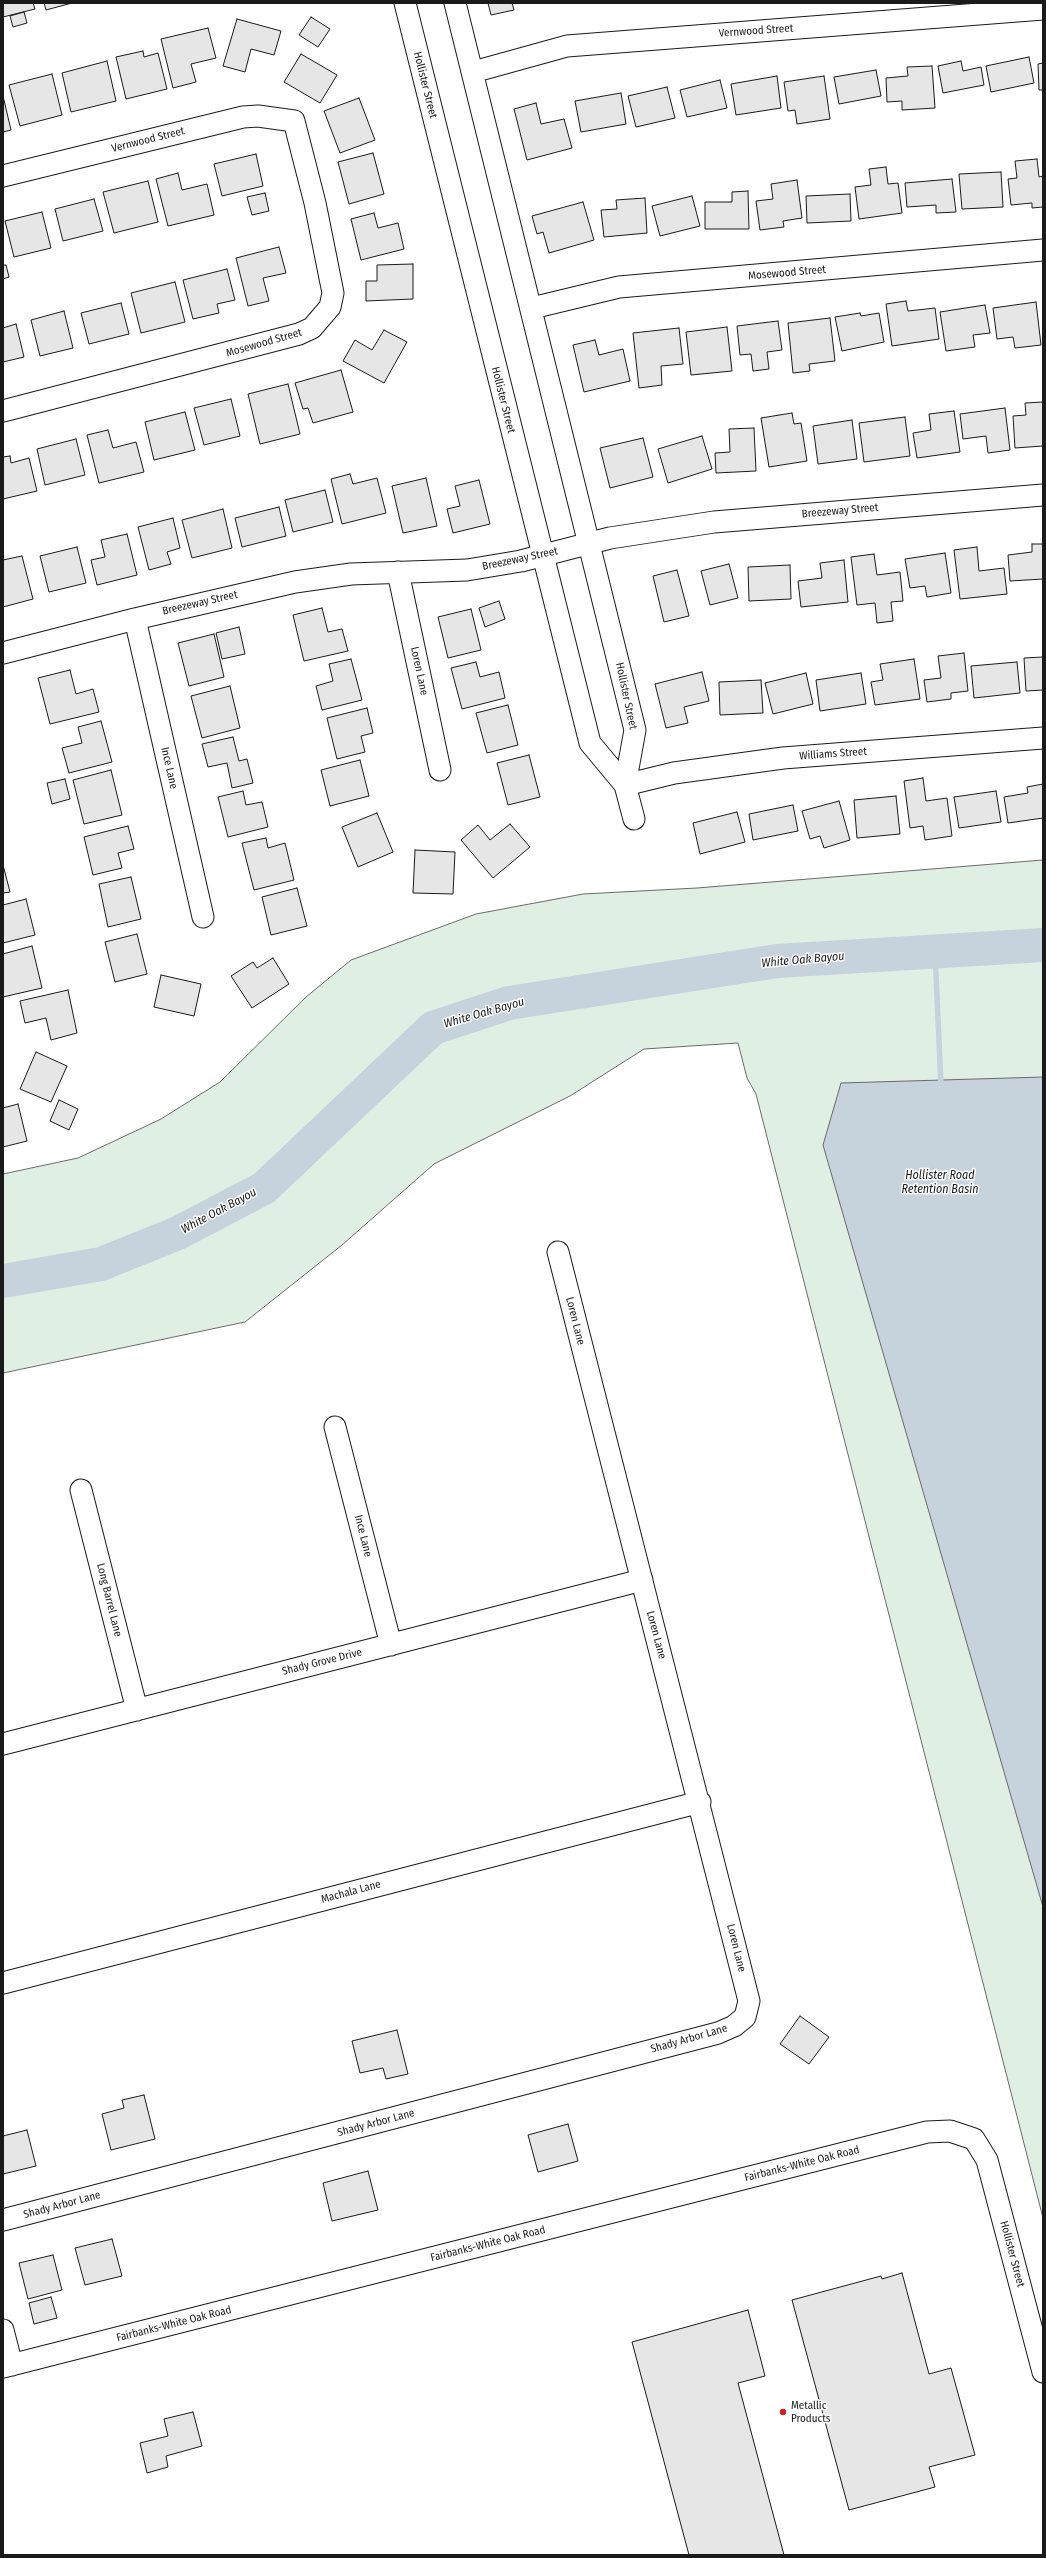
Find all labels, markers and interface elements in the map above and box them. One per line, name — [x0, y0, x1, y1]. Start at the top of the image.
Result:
street label: Vernwood Street — [718, 22, 794, 40]
street label: Hollister Street — [410, 50, 440, 120]
street label: Vernwood Street — [110, 125, 186, 155]
street label: Mosewood Street — [748, 263, 826, 283]
street label: Mosewood Street — [225, 326, 303, 360]
street label: Hollister Street — [488, 365, 518, 435]
street label: Breezeway Street — [801, 501, 879, 521]
street label: Breezeway Street — [481, 545, 559, 573]
street label: Breezeway Street — [161, 588, 239, 618]
street label: Loren Lane — [407, 646, 431, 696]
street label: Hollister Street — [612, 661, 640, 731]
street label: Williams Street — [799, 745, 867, 763]
street label: Ince Lane — [158, 746, 180, 790]
water label: White Oak Bayou — [761, 949, 845, 971]
water label: White Oak Bayou — [442, 995, 526, 1031]
water label: Hollister Road Retention Basin — [901, 1169, 979, 1197]
water label: White Oak Bayou — [179, 1185, 259, 1237]
street label: Loren Lane — [563, 1296, 587, 1346]
street label: Ince Lane — [351, 1514, 375, 1558]
street label: Long Barrel Lane — [94, 1562, 124, 1638]
street label: Loren Lane — [643, 1610, 669, 1660]
street label: Shady Grove Drive — [281, 1646, 363, 1678]
street label: Machala Lane — [320, 1878, 382, 1906]
street label: Loren Lane — [724, 1923, 748, 1973]
street label: Shady Arbor Lane — [649, 2022, 729, 2056]
street label: Shady Arbor Lane — [336, 2106, 416, 2140]
street label: Fairbanks-White Oak Road — [743, 2143, 861, 2185]
street label: Shady Arbor Lane — [22, 2188, 102, 2222]
street label: Hollister Street — [997, 2219, 1027, 2289]
street label: Fairbanks-White Oak Road — [429, 2223, 547, 2265]
street label: Fairbanks-White Oak Road — [115, 2303, 233, 2345]
place label: Metallic Products — [791, 2399, 831, 2425]
marker: Metallic Products — [778, 2407, 788, 2417]

